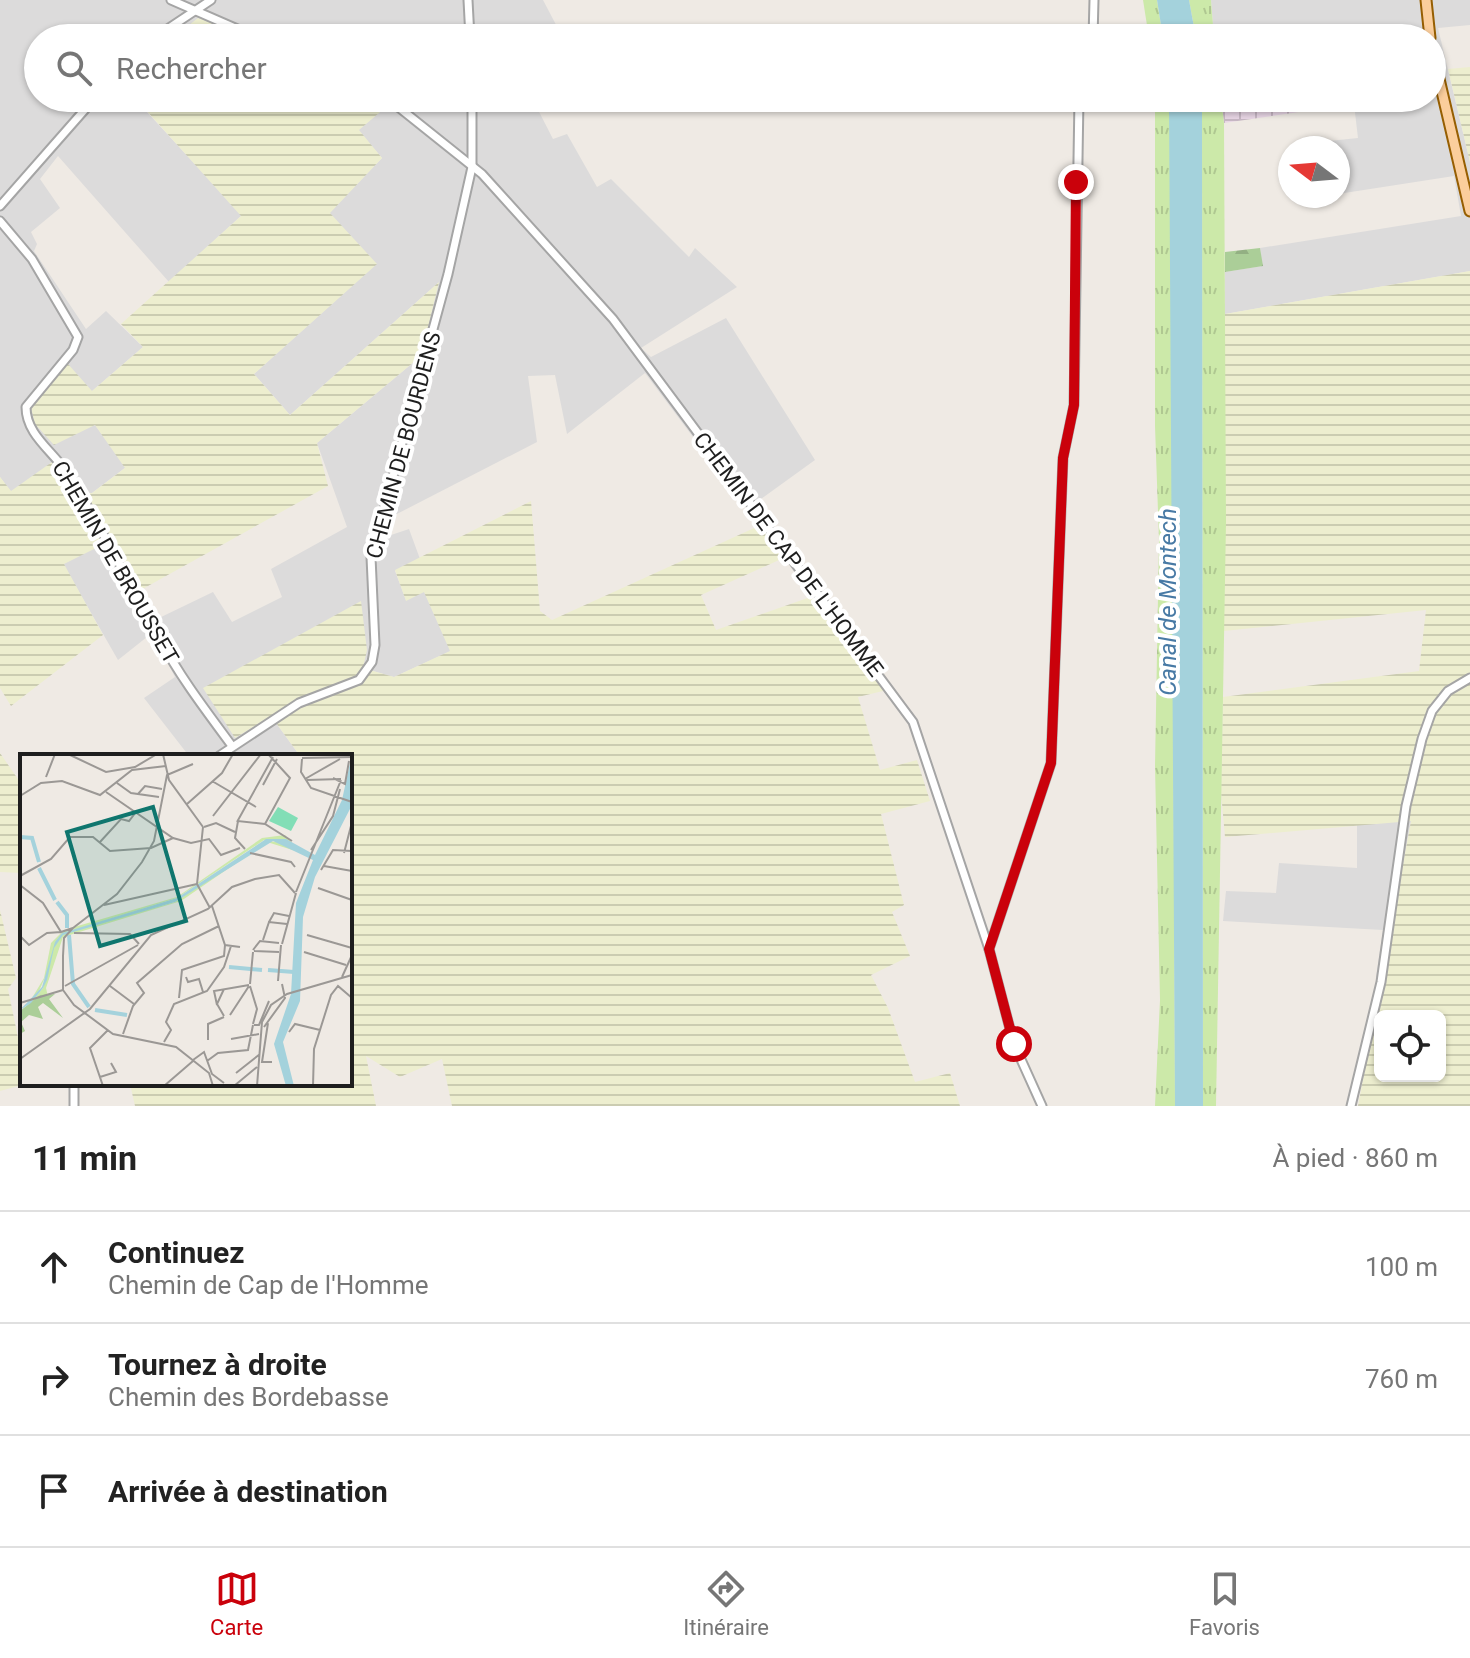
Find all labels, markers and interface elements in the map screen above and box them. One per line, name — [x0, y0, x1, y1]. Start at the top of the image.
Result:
search box — [24, 24, 1446, 112]
icon: search — [52, 46, 96, 90]
text: Rechercher — [116, 51, 267, 86]
north arrow — [1278, 136, 1350, 208]
route end — [1058, 164, 1094, 200]
street label: CHEMIN DE BOURDENS — [361, 329, 446, 561]
street label: CHEMIN DE CAP DE L'HOMME — [689, 427, 889, 681]
street label: CHEMIN DE BROUSSET — [47, 456, 184, 668]
water label: Canal de Montech — [1154, 508, 1182, 696]
inset map — [20, 754, 352, 1086]
map controls — [1374, 1010, 1446, 1082]
button: locate — [1374, 1010, 1446, 1082]
route start — [996, 1026, 1032, 1062]
text: 11 min — [32, 1138, 137, 1178]
text: À pied · 860 m — [1272, 1143, 1438, 1173]
text: Continuez — [108, 1235, 245, 1270]
icon: ahead — [32, 1245, 76, 1289]
text: 100 m — [1365, 1252, 1438, 1282]
text: Chemin de Cap de l'Homme — [108, 1270, 429, 1300]
text: Tournez à droite — [108, 1347, 327, 1382]
icon: right — [32, 1357, 76, 1401]
text: 760 m — [1365, 1364, 1438, 1394]
text: Chemin des Bordebasse — [108, 1382, 389, 1412]
icon: arrive — [32, 1469, 76, 1513]
text: Arrivée à destination — [108, 1474, 388, 1509]
tab: Carte — [210, 1567, 263, 1640]
tab: Itinéraire — [683, 1567, 769, 1640]
tab: Favoris — [1189, 1567, 1260, 1640]

